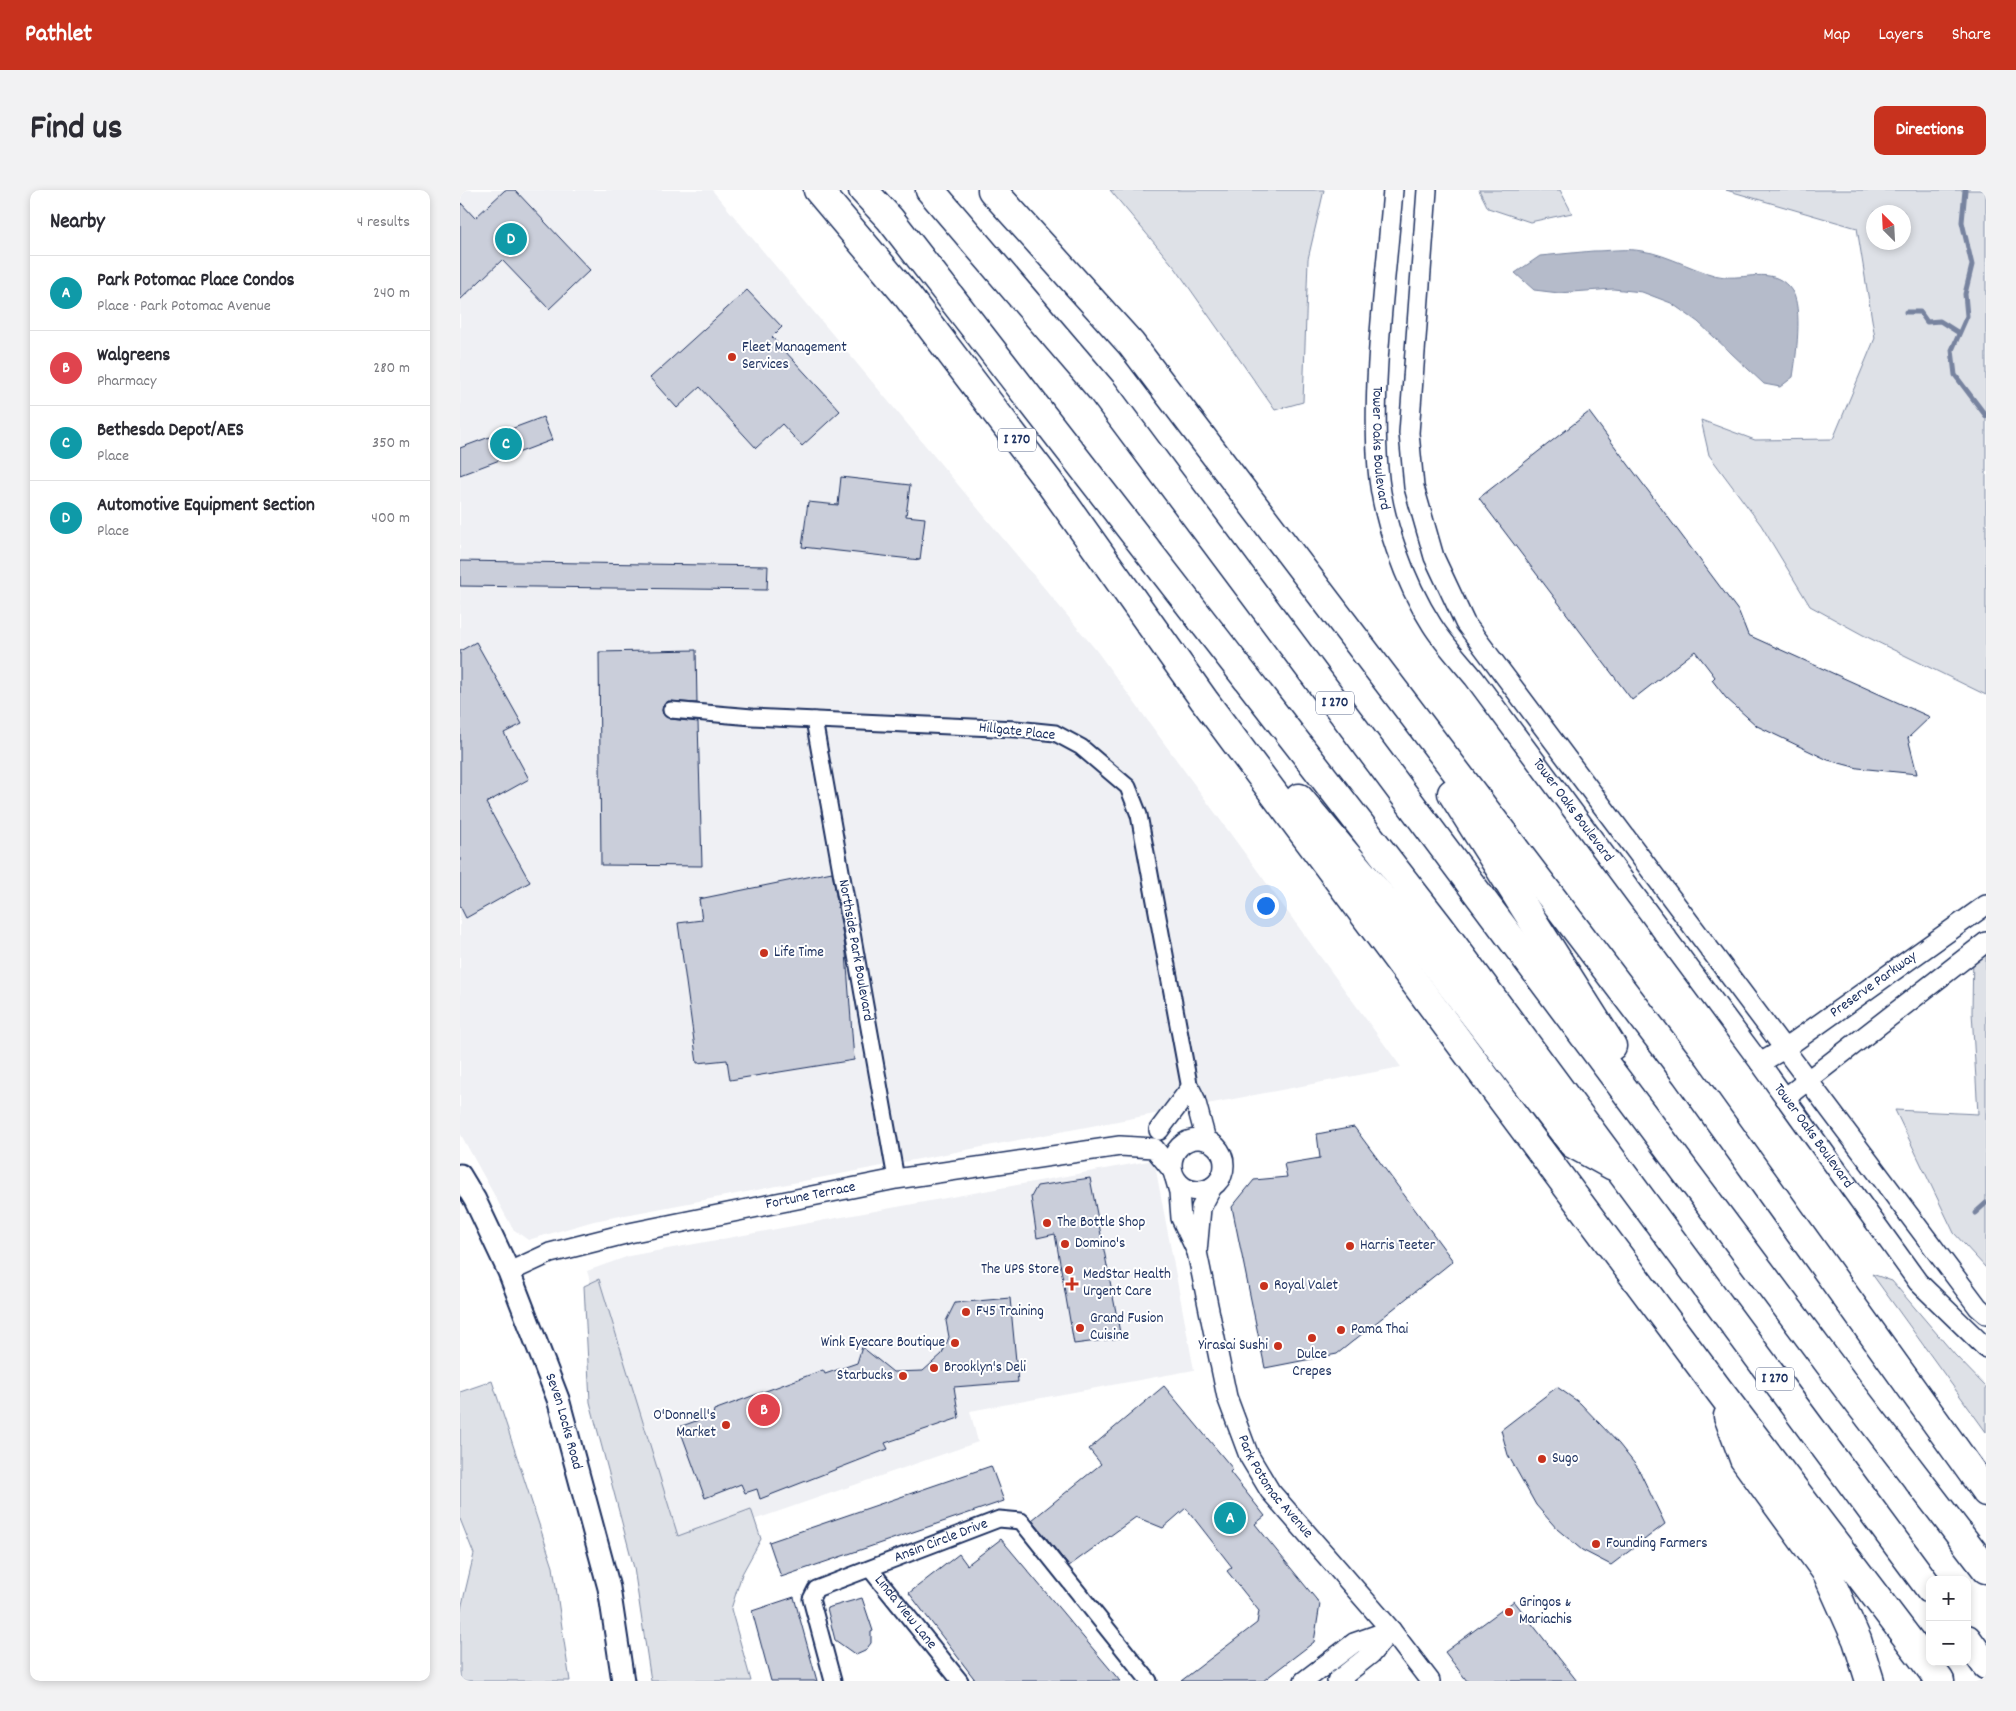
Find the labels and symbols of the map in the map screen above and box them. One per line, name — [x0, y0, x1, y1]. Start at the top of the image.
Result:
north arrow — [1866, 205, 1911, 250]
pin: D — [495, 220, 527, 258]
place label: Fleet Management Services — [742, 337, 847, 376]
marker: Fleet Management Services — [726, 351, 738, 363]
street label: Tower Oaks Boulevard — [1365, 386, 1395, 512]
pin: C — [490, 425, 522, 463]
road number: I 270 — [998, 428, 1036, 452]
road number: I 270 — [1316, 692, 1354, 714]
street label: Hillgate Place — [978, 717, 1057, 747]
street label: Tower Oaks Boulevard — [1526, 754, 1618, 867]
street label: Northside Park Boulevard — [832, 878, 879, 1023]
your location — [1253, 893, 1279, 919]
place label: Life Time — [774, 942, 824, 964]
street label: Preserve Parkway — [1826, 946, 1922, 1024]
marker: Life Time — [758, 947, 770, 959]
street label: Tower Oaks Boulevard — [1768, 1079, 1858, 1193]
street label: Fortune Terrace — [764, 1176, 858, 1216]
place label: The Bottle Shop — [1057, 1212, 1146, 1234]
marker: The Bottle Shop — [1041, 1217, 1053, 1229]
place label: Domino's — [1075, 1233, 1125, 1255]
place label: Harris Teeter — [1360, 1235, 1436, 1257]
marker: Domino's — [1059, 1238, 1071, 1250]
marker: Harris Teeter — [1344, 1240, 1356, 1252]
place label: The UPS Store — [981, 1259, 1059, 1281]
marker: The UPS Store — [1063, 1264, 1075, 1276]
place label: MedStar Health Urgent Care — [1083, 1264, 1171, 1303]
place label: Royal Valet — [1274, 1275, 1339, 1297]
marker: MedStar Health Urgent Care — [1065, 1277, 1079, 1291]
marker: Royal Valet — [1258, 1280, 1270, 1292]
place label: F45 Training — [976, 1301, 1044, 1323]
marker: F45 Training — [960, 1306, 972, 1318]
place label: Grand Fusion Cuisine — [1090, 1308, 1163, 1347]
place label: Pama Thai — [1351, 1319, 1409, 1341]
marker: Grand Fusion Cuisine — [1074, 1322, 1086, 1334]
marker: Pama Thai — [1335, 1324, 1347, 1336]
place label: Wink Eyecare Boutique — [821, 1332, 945, 1354]
marker: Dulce Crepes — [1306, 1332, 1318, 1344]
place label: Yirasai Sushi — [1199, 1335, 1268, 1357]
marker: Wink Eyecare Boutique — [949, 1337, 961, 1349]
marker: Yirasai Sushi — [1272, 1340, 1284, 1352]
place label: Dulce Crepes — [1292, 1344, 1332, 1383]
place label: Brooklyn's Deli — [944, 1357, 1026, 1379]
marker: Brooklyn's Deli — [928, 1362, 940, 1374]
place label: Starbucks — [837, 1365, 893, 1387]
road number: I 270 — [1756, 1368, 1794, 1390]
street label: Seven Locks Road — [538, 1370, 588, 1472]
marker: Starbucks — [897, 1370, 909, 1382]
pin: B — [748, 1391, 780, 1429]
place label: O'Donnell's Market — [653, 1405, 716, 1444]
marker: O'Donnell's Market — [720, 1419, 732, 1431]
street label: Park Potomac Avenue — [1231, 1432, 1318, 1544]
place label: Sugo — [1552, 1448, 1579, 1470]
marker: Sugo — [1536, 1453, 1548, 1465]
pin: A — [1214, 1499, 1246, 1537]
street label: Ansin Circle Drive — [891, 1513, 992, 1569]
place label: Founding Farmers — [1606, 1533, 1708, 1555]
marker: Founding Farmers — [1590, 1538, 1602, 1550]
street label: Linda View Lane — [868, 1571, 942, 1655]
place label: Gringos & Mariachis — [1519, 1592, 1572, 1631]
marker: Gringos & Mariachis — [1503, 1606, 1515, 1618]

